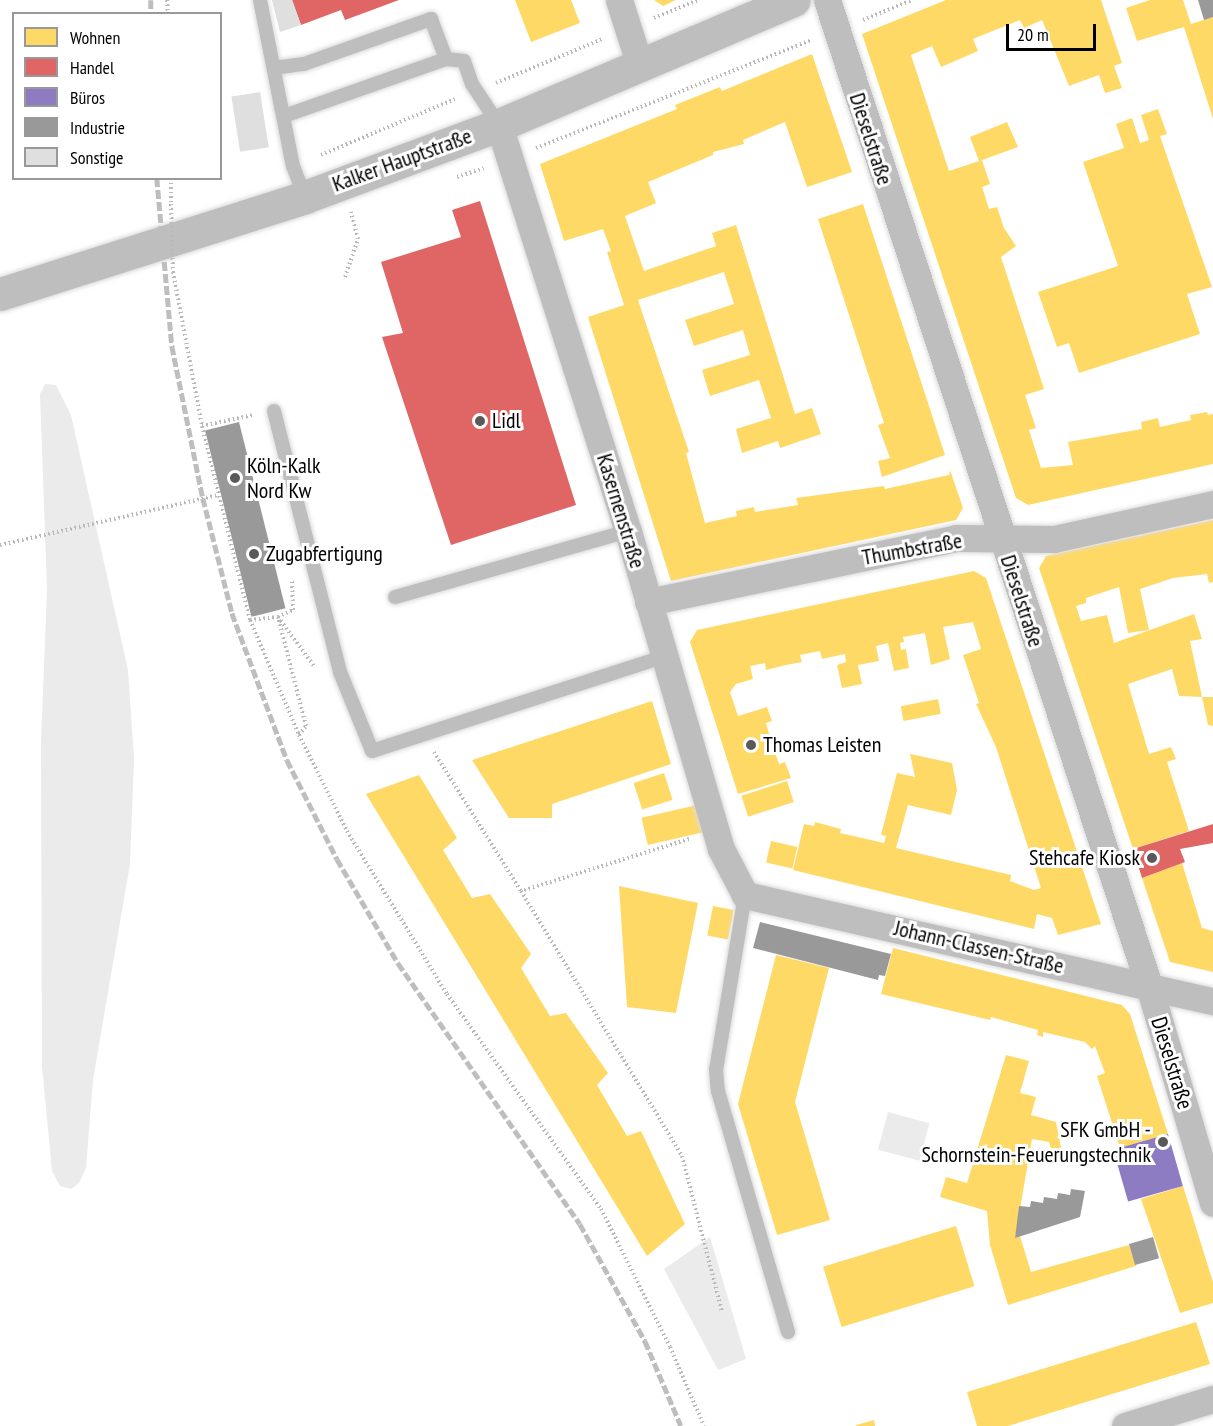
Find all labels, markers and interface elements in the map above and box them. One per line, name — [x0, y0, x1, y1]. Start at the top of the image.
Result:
legend — [12, 12, 222, 180]
scale bar — [1009, 12, 1099, 50]
text: 20 m — [1017, 23, 1049, 46]
text: Wohnen — [70, 26, 120, 49]
text: Handel — [70, 56, 114, 79]
text: Büros — [70, 86, 105, 109]
street label: Dieselstraße — [844, 90, 898, 188]
text: Industrie — [70, 116, 125, 139]
street label: Kalker Hauptstraße — [329, 123, 475, 197]
text: Sonstige — [70, 146, 124, 169]
place label: Lidl — [492, 408, 521, 434]
marker: Lidl — [473, 414, 487, 428]
street label: Kasernenstraße — [591, 451, 651, 571]
place label: Köln-Kalk Nord Kw — [247, 452, 321, 504]
marker: Köln-Kalk Nord Kw — [228, 471, 242, 485]
street label: Thumbstraße — [860, 527, 964, 571]
place label: Zugabfertigung — [266, 541, 383, 567]
marker: Zugabfertigung — [247, 547, 261, 561]
street label: Dieselstraße — [995, 552, 1049, 650]
place label: Thomas Leisten — [763, 732, 881, 758]
marker: Thomas Leisten — [744, 738, 758, 752]
place label: Stehcafe Kiosk — [1029, 845, 1140, 871]
marker: Stehcafe Kiosk — [1145, 851, 1159, 865]
street label: Johann-Classen-Straße — [892, 915, 1066, 979]
street label: Dieselstraße — [1145, 1014, 1199, 1112]
place label: SFK GmbH - Schornstein-Feuerungstechnik — [921, 1116, 1151, 1168]
marker: SFK GmbH - Schornstein-Feuerungstechnik — [1156, 1135, 1170, 1149]

